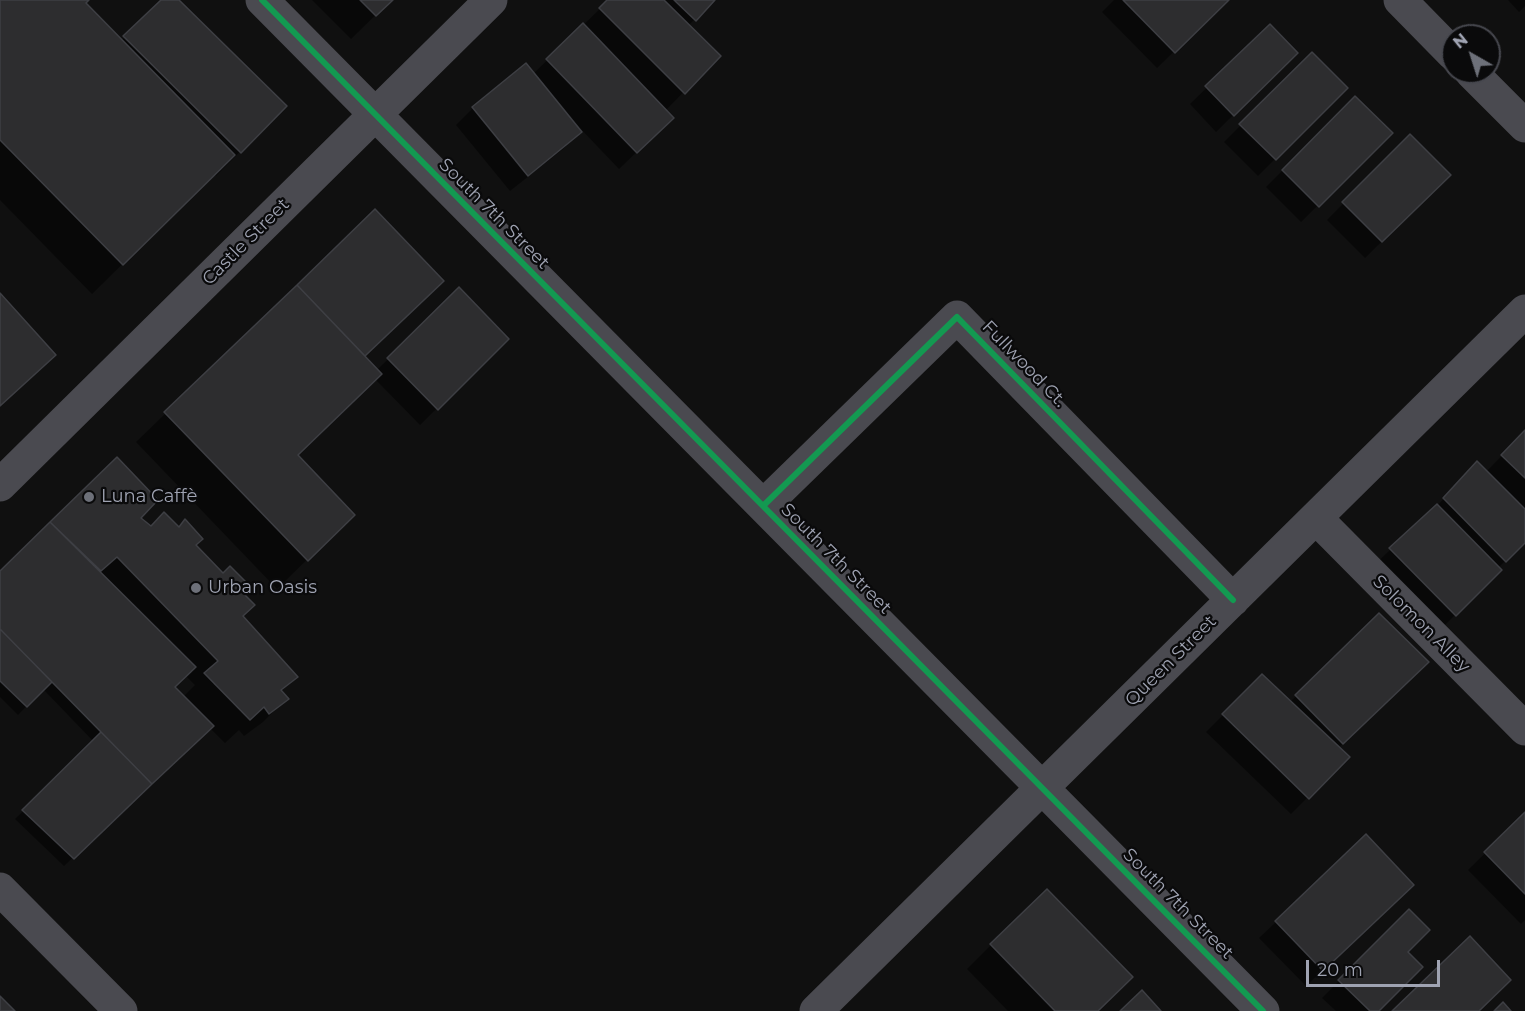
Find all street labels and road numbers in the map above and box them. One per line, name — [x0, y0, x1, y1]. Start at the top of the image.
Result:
street label: South 7th Street — [434, 154, 554, 274]
street label: Castle Street — [198, 194, 294, 290]
street label: Fullwood Ct. — [977, 316, 1071, 412]
street label: South 7th Street — [776, 499, 896, 619]
street label: Solomon Alley — [1368, 571, 1474, 677]
street label: Queen Street — [1121, 611, 1221, 711]
street label: South 7th Street — [1118, 844, 1238, 964]

